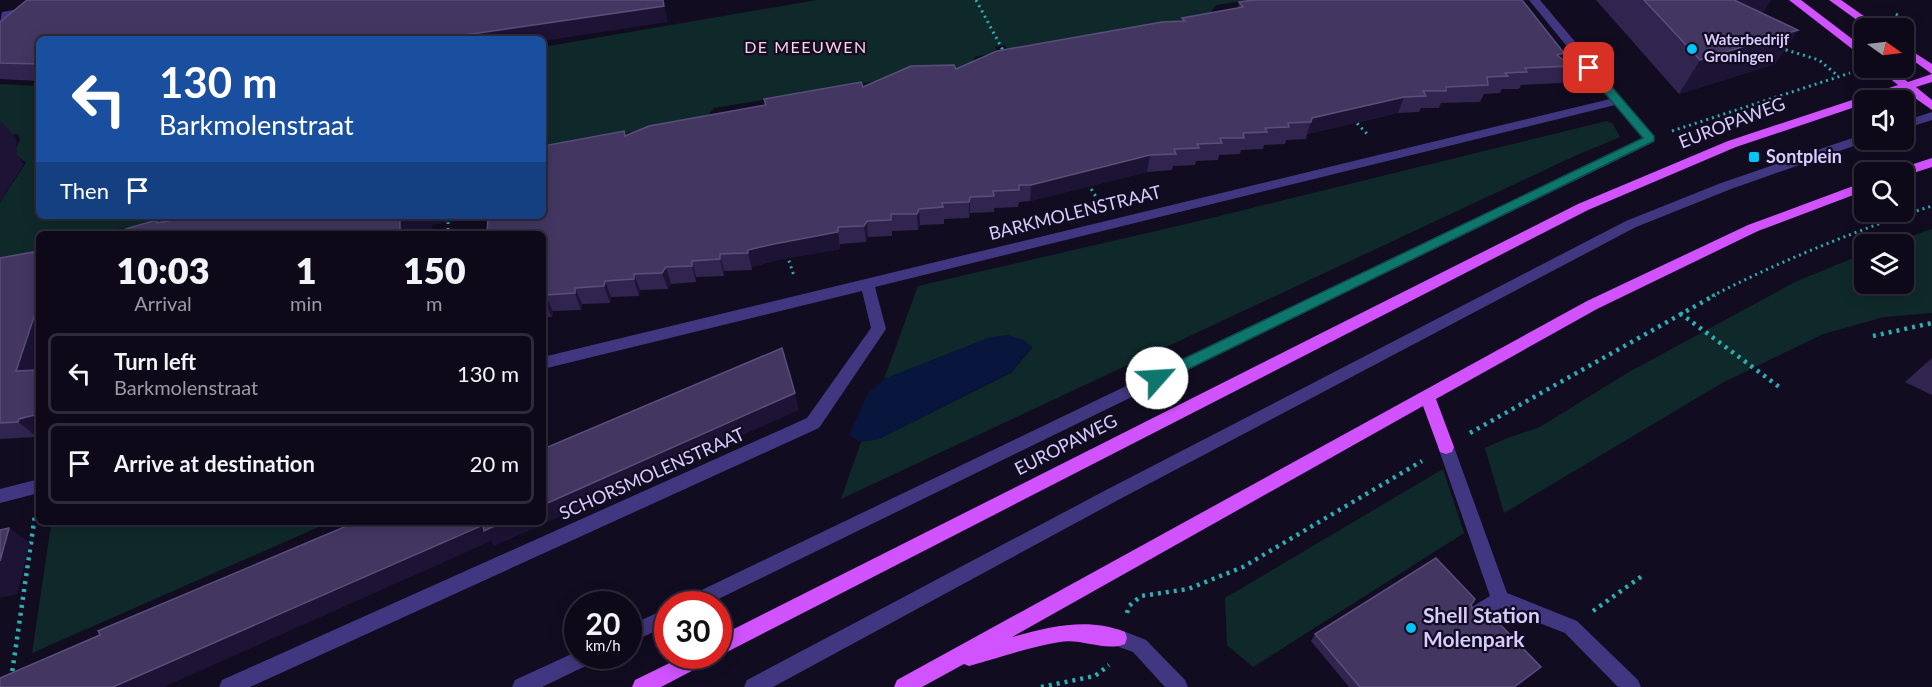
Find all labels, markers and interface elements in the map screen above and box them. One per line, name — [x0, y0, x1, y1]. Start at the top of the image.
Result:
north arrow — [1854, 18, 1914, 78]
map controls — [1854, 18, 1914, 294]
place label: Waterbedrijf Groningen — [1704, 30, 1790, 65]
district label: DE MEEUWEN — [744, 37, 868, 56]
pin — [1563, 42, 1614, 93]
marker: Waterbedrijf Groningen — [1685, 42, 1699, 56]
icon: arrive — [1572, 51, 1605, 84]
text: 130 m — [159, 57, 277, 107]
icon: left — [60, 60, 138, 138]
button: sound — [1854, 90, 1914, 150]
street label: EUROPAWEG — [1675, 92, 1788, 152]
text: Barkmolenstraat — [159, 108, 354, 141]
place label: Sontplein — [1766, 145, 1842, 167]
marker: Sontplein — [1747, 150, 1761, 164]
button: search — [1854, 162, 1914, 222]
icon: arrive — [121, 174, 154, 207]
text: Then — [60, 177, 109, 204]
street label: BARKMOLENSTRAAT — [986, 180, 1164, 244]
button: layers — [1854, 234, 1914, 294]
text: 10:03 — [116, 248, 210, 292]
text: 1 — [296, 248, 317, 292]
text: 150 — [403, 248, 466, 292]
text: Arrival — [134, 291, 192, 315]
text: min — [290, 291, 322, 315]
text: m — [426, 291, 442, 315]
position arrow — [1125, 346, 1189, 410]
text: Turn left — [114, 348, 196, 375]
icon: left — [63, 357, 96, 390]
text: 130 m — [457, 360, 519, 387]
text: Barkmolenstraat — [114, 375, 258, 399]
street label: EUROPAWEG — [1010, 409, 1121, 479]
street label: SCHORSMOLENSTRAAT — [555, 422, 748, 524]
icon: arrive — [63, 447, 96, 480]
text: Arrive at destination — [114, 450, 315, 477]
text: 20 m — [470, 450, 519, 477]
speed limit sign: 30 — [654, 591, 732, 669]
place label: Shell Station Molenpark — [1423, 602, 1540, 651]
text: 20 — [586, 605, 620, 641]
marker: Shell Station Molenpark — [1404, 621, 1418, 635]
text: km/h — [585, 636, 621, 654]

